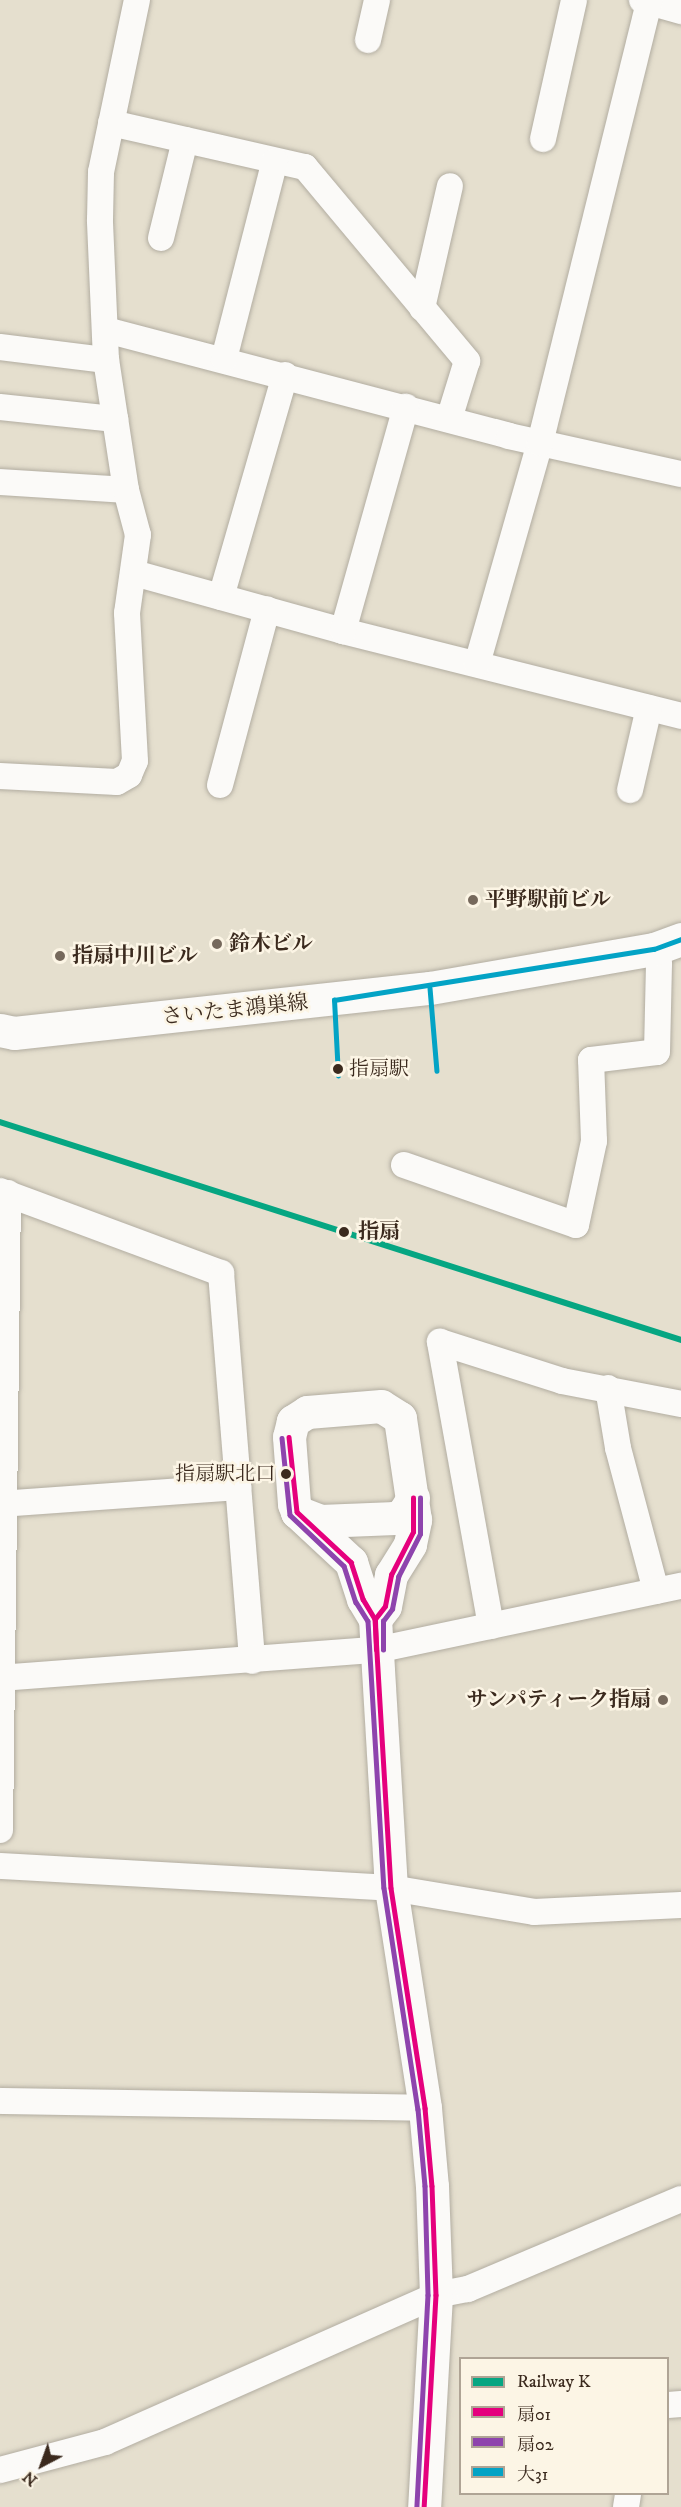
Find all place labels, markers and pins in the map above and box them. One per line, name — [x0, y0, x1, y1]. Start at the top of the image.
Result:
place label: 平野駅前ビル — [485, 887, 611, 913]
marker: 平野駅前ビル — [466, 893, 480, 907]
place label: 鈴木ビル — [229, 931, 313, 957]
marker: 鈴木ビル — [210, 937, 224, 951]
place label: 指扇中川ビル — [72, 943, 198, 969]
marker: 指扇中川ビル — [53, 949, 67, 963]
place label: 指扇駅 — [349, 1057, 409, 1081]
marker: 指扇駅 — [332, 1063, 344, 1075]
place label: 指扇 — [358, 1219, 400, 1245]
marker: 指扇 — [335, 1223, 353, 1241]
place label: 指扇駅北口 — [175, 1462, 275, 1486]
marker: 指扇駅北口 — [280, 1468, 292, 1480]
place label: サンパティーク指扇 — [462, 1687, 651, 1713]
marker: サンパティーク指扇 — [656, 1693, 670, 1707]

